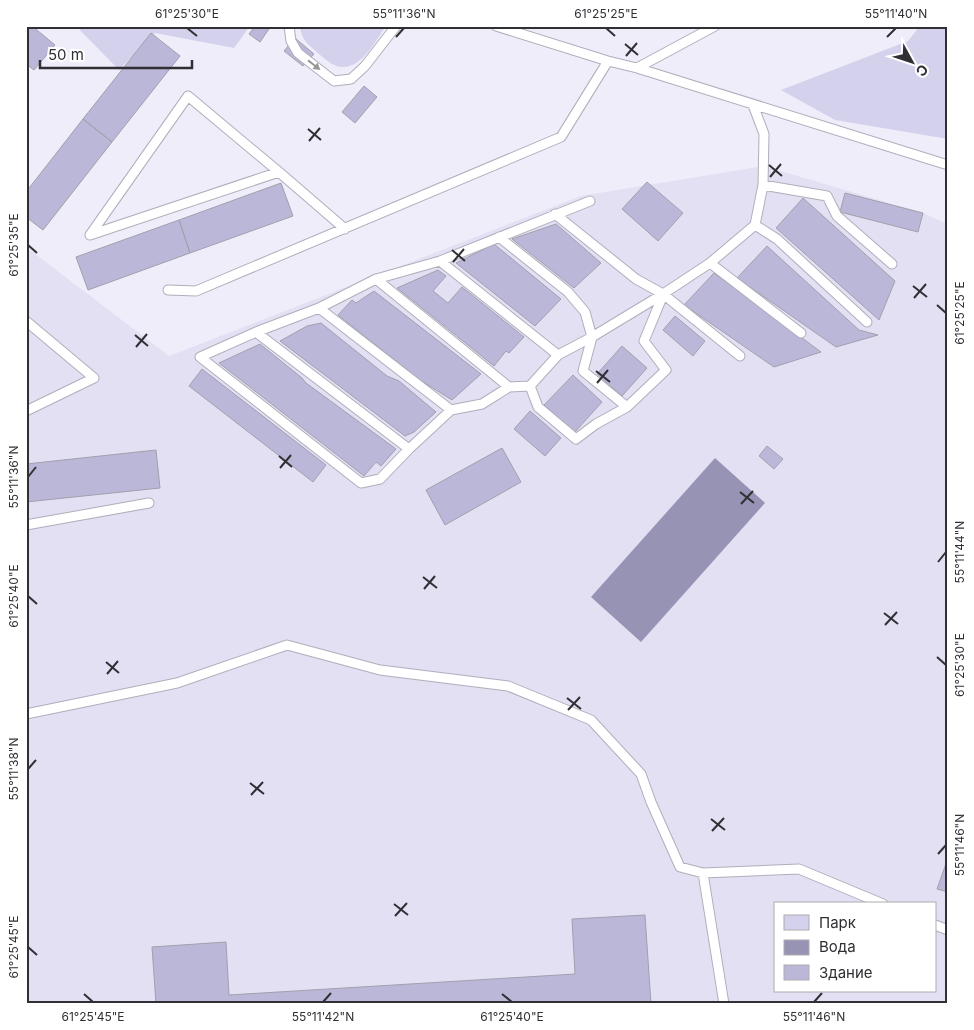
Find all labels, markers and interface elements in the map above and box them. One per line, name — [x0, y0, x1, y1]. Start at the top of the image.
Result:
text: 61°25'30"E — [155, 6, 219, 21]
text: 55°11'36"N — [373, 6, 435, 21]
text: 61°25'25"E — [574, 6, 638, 21]
text: 55°11'40"N — [865, 6, 927, 21]
scale bar — [40, 38, 192, 70]
north arrow — [886, 38, 936, 88]
text: 50 m — [48, 45, 84, 64]
one-way arrow — [307, 60, 321, 70]
text: С — [913, 61, 932, 80]
text: 61°25'35"E — [6, 213, 21, 277]
text: 61°25'25"E — [952, 281, 967, 345]
text: 55°11'36"N — [6, 446, 21, 508]
text: 55°11'44"N — [952, 521, 967, 583]
text: 61°25'40"E — [6, 564, 21, 628]
text: 61°25'30"E — [952, 633, 967, 697]
text: 55°11'38"N — [6, 738, 21, 800]
text: 55°11'46"N — [952, 814, 967, 876]
legend — [774, 902, 936, 992]
text: Парк — [819, 913, 856, 932]
text: 61°25'45"E — [6, 915, 21, 979]
text: Вода — [819, 937, 856, 956]
text: Здание — [819, 963, 873, 982]
text: 61°25'45"E — [61, 1009, 125, 1024]
text: 55°11'42"N — [292, 1009, 354, 1024]
text: 61°25'40"E — [480, 1009, 544, 1024]
text: 55°11'46"N — [783, 1009, 845, 1024]

